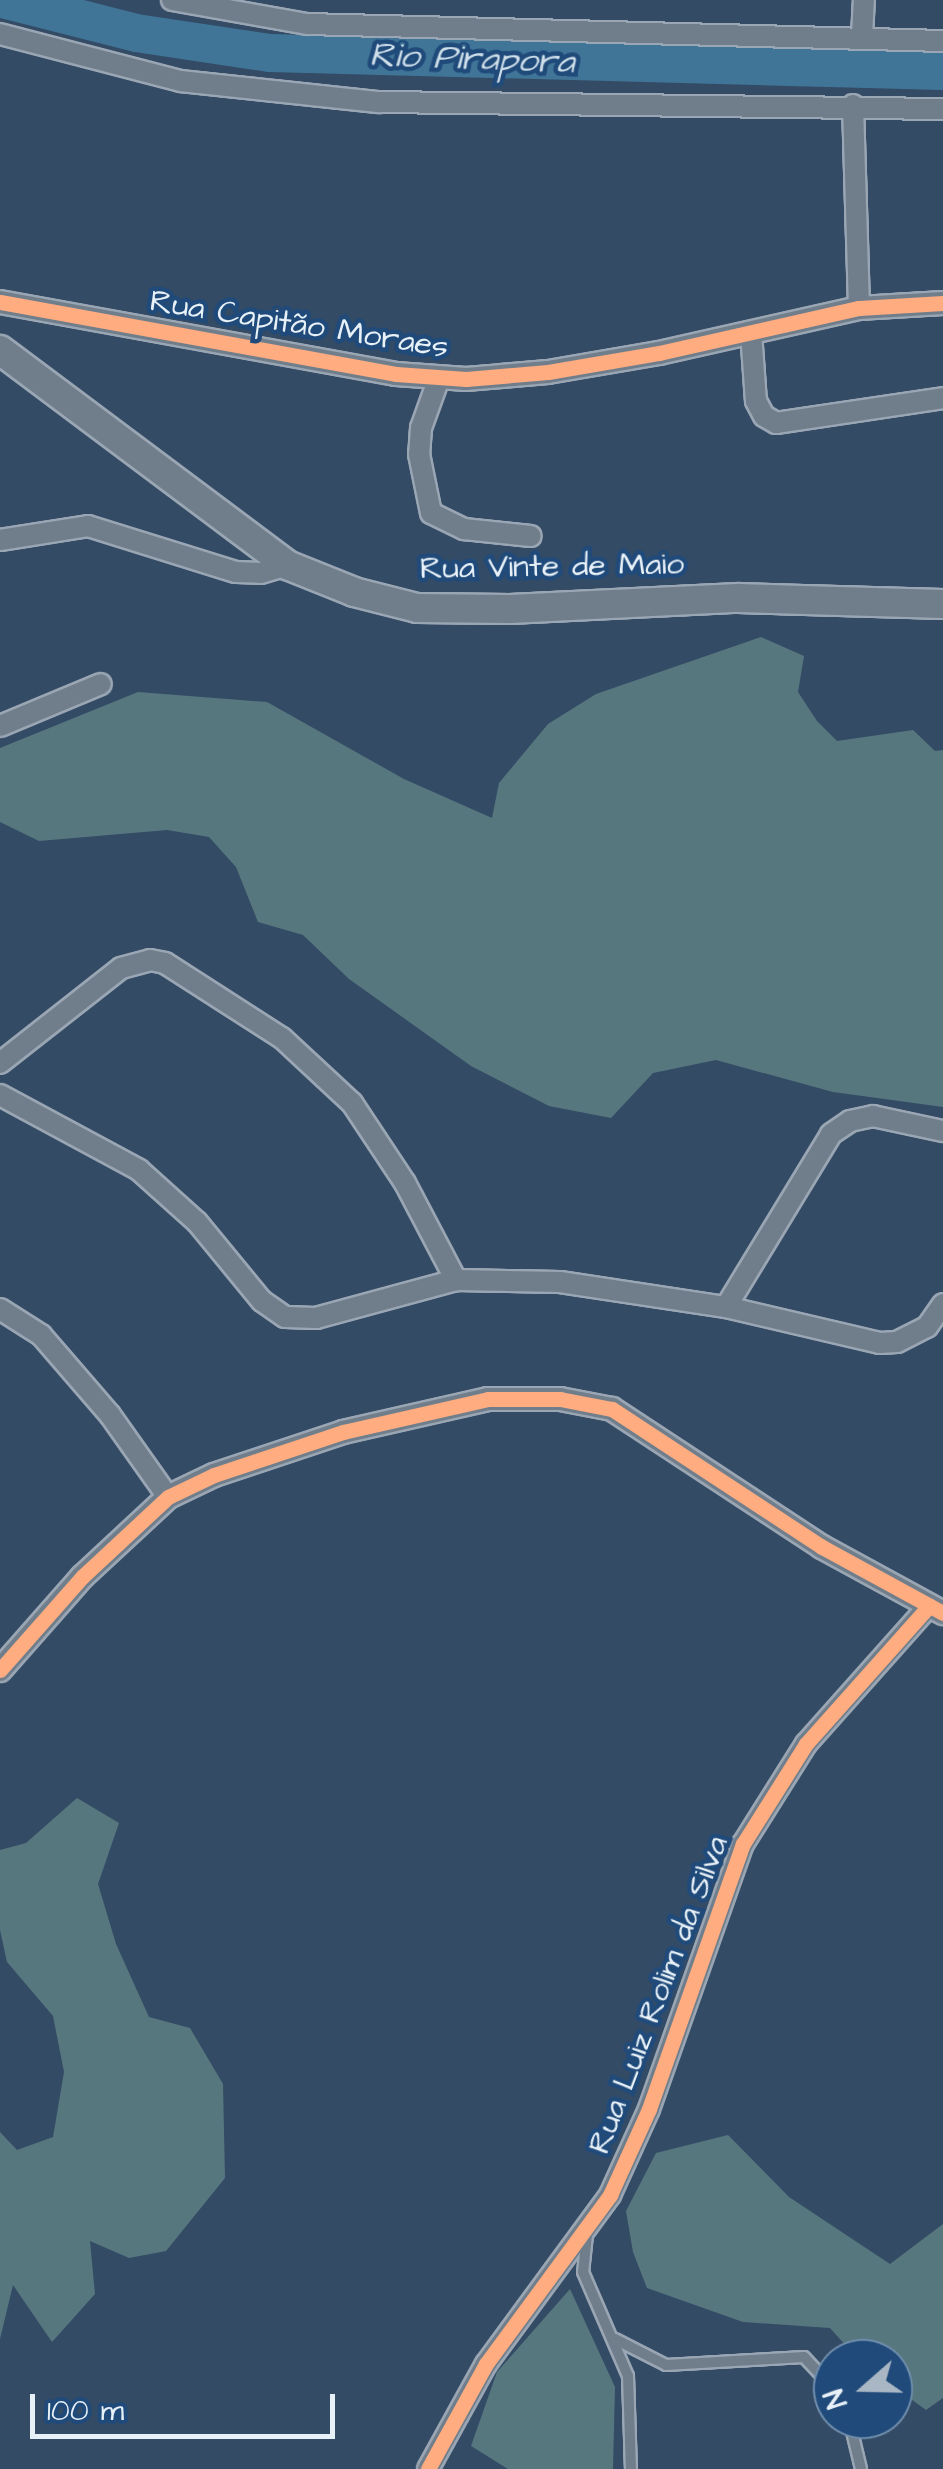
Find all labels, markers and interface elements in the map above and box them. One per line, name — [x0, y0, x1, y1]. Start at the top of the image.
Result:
water label: Rio Pirapora — [369, 34, 575, 84]
street label: Rua Capitão Moraes — [147, 282, 451, 368]
street label: Rua Vinte de Maio — [420, 545, 684, 589]
street label: Rua Luiz Rolim da Silva — [581, 1831, 737, 2159]
north arrow — [813, 2339, 913, 2439]
scale bar — [35, 2374, 340, 2436]
text: N — [815, 2384, 858, 2414]
text: 100 m — [47, 2390, 124, 2432]

